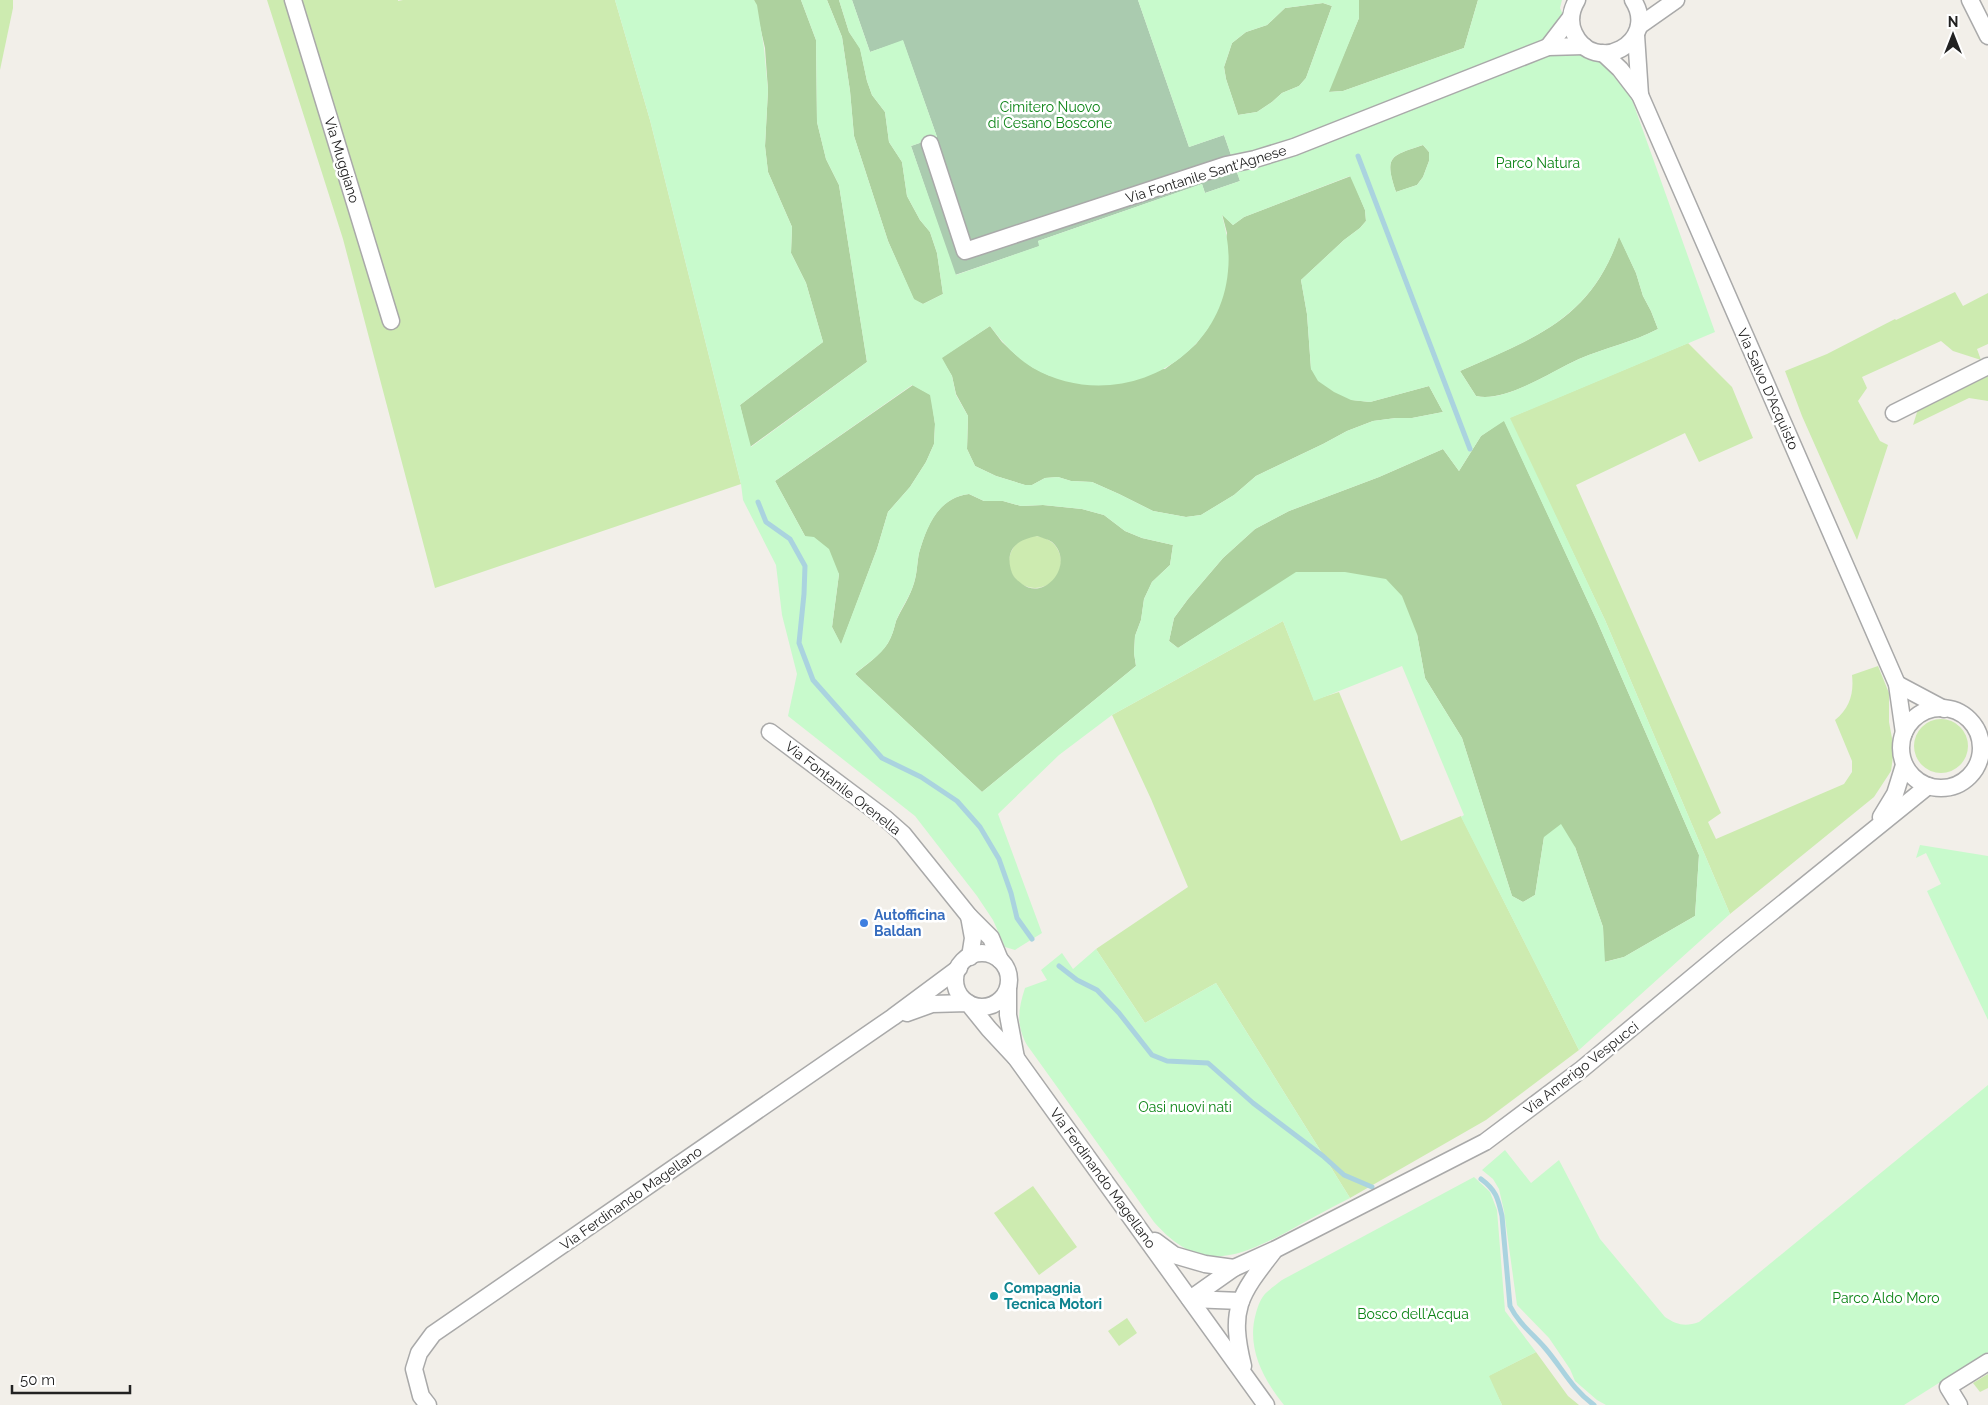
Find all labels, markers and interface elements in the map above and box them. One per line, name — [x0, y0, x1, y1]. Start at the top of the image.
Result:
north arrow — [1928, 10, 1978, 60]
text: N — [1948, 14, 1958, 30]
park label: Cimitero Nuovo di Cesano Boscone — [988, 99, 1112, 131]
street label: Via Muggiano — [321, 115, 363, 205]
street label: Via Fontanile Sant'Agnese — [1124, 142, 1288, 206]
park label: Parco Natura — [1496, 155, 1580, 171]
street label: Via Salvo D'Acquisto — [1734, 326, 1802, 452]
street label: Via Fontanile Orenella — [782, 738, 904, 838]
place label: Autofficina Baldan — [874, 907, 945, 939]
marker: Autofficina Baldan — [858, 917, 870, 929]
street label: Via Amerigo Vespucci — [1521, 1018, 1641, 1118]
park label: Oasi nuovi nati — [1138, 1099, 1232, 1115]
street label: Via Ferdinando Magellano — [1047, 1105, 1159, 1251]
street label: Via Ferdinando Magellano — [557, 1143, 705, 1253]
place label: Compagnia Tecnica Motori — [1004, 1280, 1102, 1312]
marker: Compagnia Tecnica Motori — [988, 1290, 1000, 1302]
park label: Parco Aldo Moro — [1832, 1290, 1940, 1306]
park label: Bosco dell'Acqua — [1357, 1306, 1469, 1322]
scale bar — [12, 1362, 130, 1394]
text: 50 m — [20, 1371, 55, 1389]

